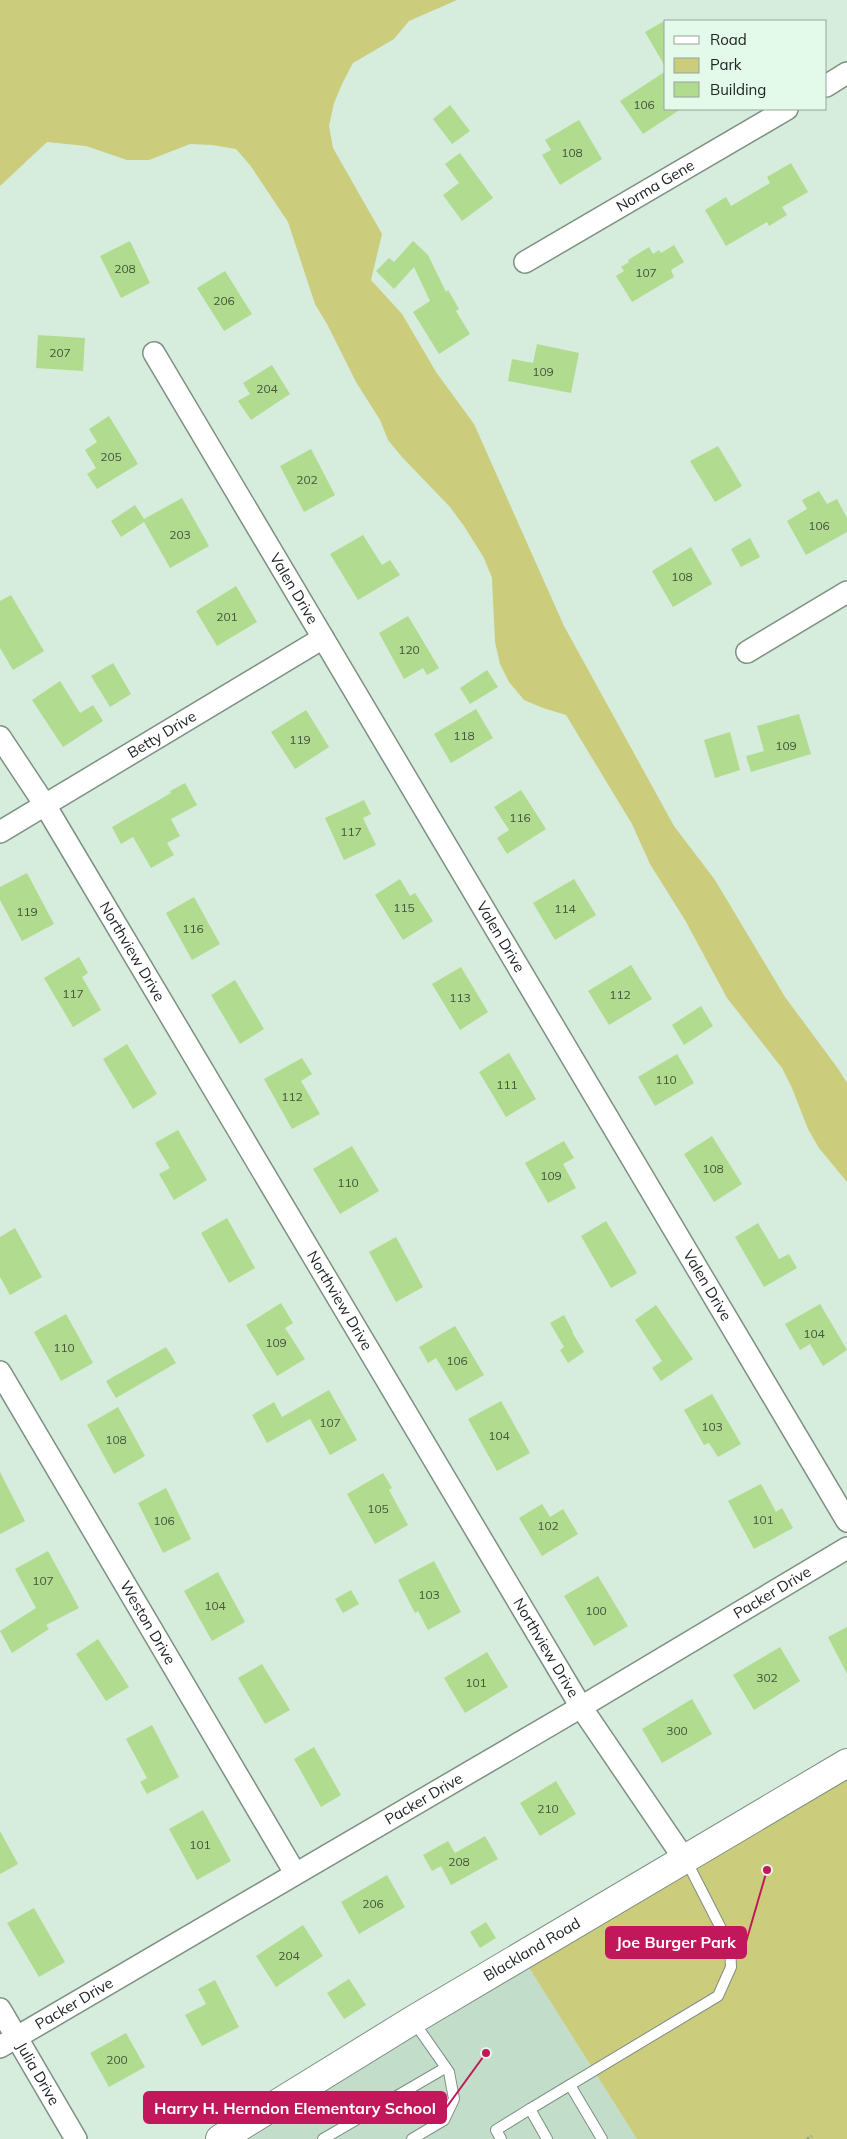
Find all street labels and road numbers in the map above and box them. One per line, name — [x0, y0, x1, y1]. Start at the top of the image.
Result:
street label: Norma Gene — [613, 155, 698, 216]
street label: Valen Drive — [266, 549, 323, 627]
street label: Betty Drive — [124, 706, 200, 762]
street label: Northview Drive — [96, 898, 169, 1004]
street label: Valen Drive — [472, 898, 529, 976]
street label: Valen Drive — [679, 1246, 736, 1324]
street label: Northview Drive — [303, 1247, 377, 1354]
street label: Packer Drive — [730, 1562, 814, 1623]
street label: Weston Drive — [116, 1577, 180, 1668]
street label: Northview Drive — [509, 1594, 583, 1701]
street label: Packer Drive — [381, 1768, 466, 1829]
street label: Blackland Road — [480, 1913, 584, 1985]
street label: Packer Drive — [32, 1973, 116, 2033]
street label: Julia Drive — [12, 2038, 64, 2108]

